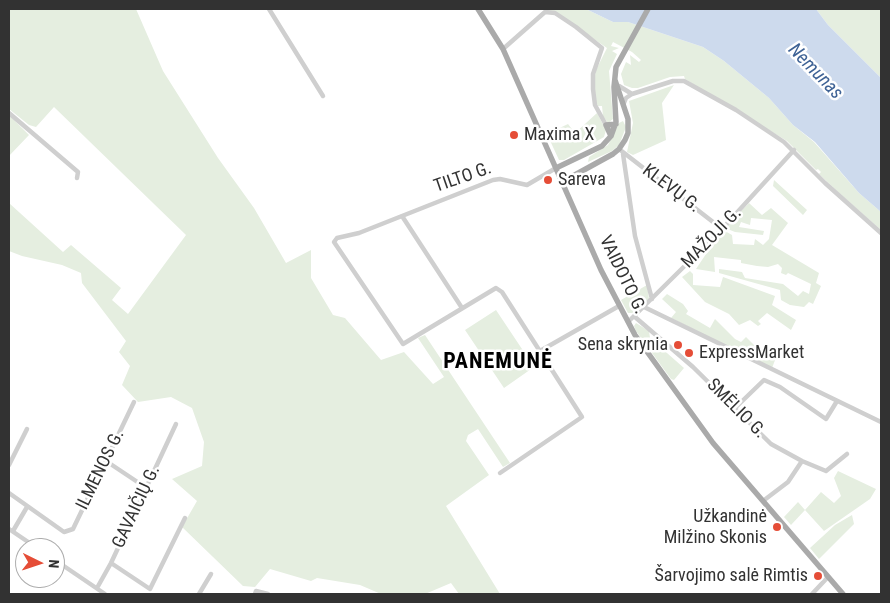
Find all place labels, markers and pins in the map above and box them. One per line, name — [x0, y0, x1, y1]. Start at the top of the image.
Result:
place label: Maxima X — [524, 124, 594, 146]
marker: Maxima X — [508, 129, 520, 141]
place label: Sareva — [558, 169, 606, 191]
marker: Sareva — [542, 174, 554, 186]
place label: Sena skrynia — [578, 334, 668, 356]
marker: Sena skrynia — [672, 339, 684, 351]
place label: ExpressMarket — [699, 342, 804, 364]
marker: ExpressMarket — [683, 347, 695, 359]
place label: Užkandinė Milžino Skonis — [664, 506, 767, 548]
marker: Užkandinė Milžino Skonis — [771, 521, 783, 533]
place label: Šarvojimo salė Rimtis — [654, 565, 808, 587]
marker: Šarvojimo salė Rimtis — [812, 570, 824, 582]

